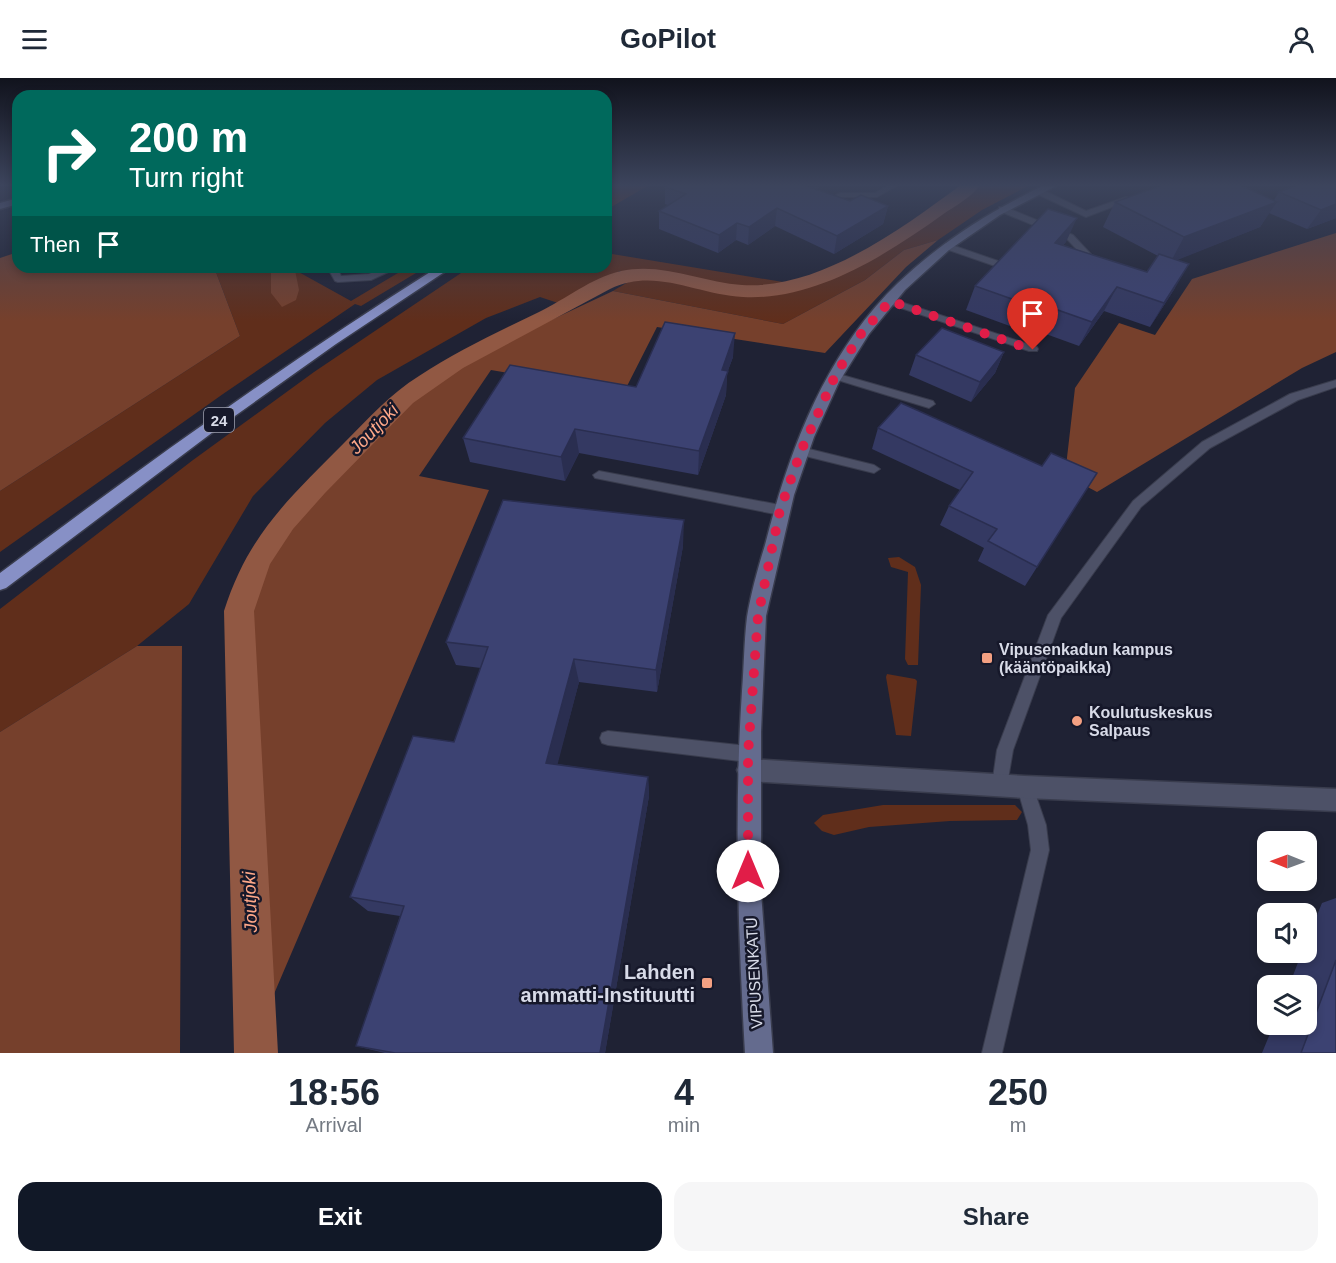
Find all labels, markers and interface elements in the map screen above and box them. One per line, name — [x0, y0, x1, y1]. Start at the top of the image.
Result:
icon: menu — [18, 23, 51, 56]
icon: person — [1285, 23, 1318, 56]
text: GoPilot — [620, 24, 716, 54]
icon: right — [30, 114, 108, 192]
text: 200 m — [129, 114, 248, 161]
text: Turn right — [129, 163, 244, 193]
icon: arrive — [92, 228, 125, 261]
text: Then — [30, 232, 80, 257]
pin — [1007, 288, 1058, 350]
icon: arrive — [1016, 297, 1049, 330]
water label: Joutjoki — [345, 399, 403, 459]
road number: 24 — [204, 408, 234, 432]
place label: Vipusenkadun kampus (kääntöpaikka) — [999, 641, 1173, 676]
marker: Vipusenkadun kampus (kääntöpaikka) — [980, 651, 994, 665]
place label: Koulutuskeskus Salpaus — [1089, 704, 1213, 739]
marker: Koulutuskeskus Salpaus — [1070, 714, 1084, 728]
north arrow — [1257, 831, 1317, 891]
map controls — [1257, 831, 1317, 1035]
position arrow — [716, 839, 780, 903]
water label: Joutjoki — [239, 870, 261, 934]
button: sound — [1257, 903, 1317, 963]
street label: VIPUSENKATU — [743, 917, 765, 1029]
place label: Lahden ammatti-Instituutti — [521, 961, 695, 1006]
button: layers — [1257, 975, 1317, 1035]
marker: Lahden ammatti-Instituutti — [700, 976, 714, 990]
text: 18:56 — [288, 1072, 380, 1113]
text: 4 — [674, 1072, 694, 1113]
text: 250 — [988, 1072, 1048, 1113]
text: Arrival — [306, 1114, 362, 1136]
text: min — [668, 1114, 700, 1136]
text: m — [1010, 1114, 1026, 1136]
button: Exit — [18, 1182, 662, 1251]
button: Share — [674, 1182, 1318, 1251]

